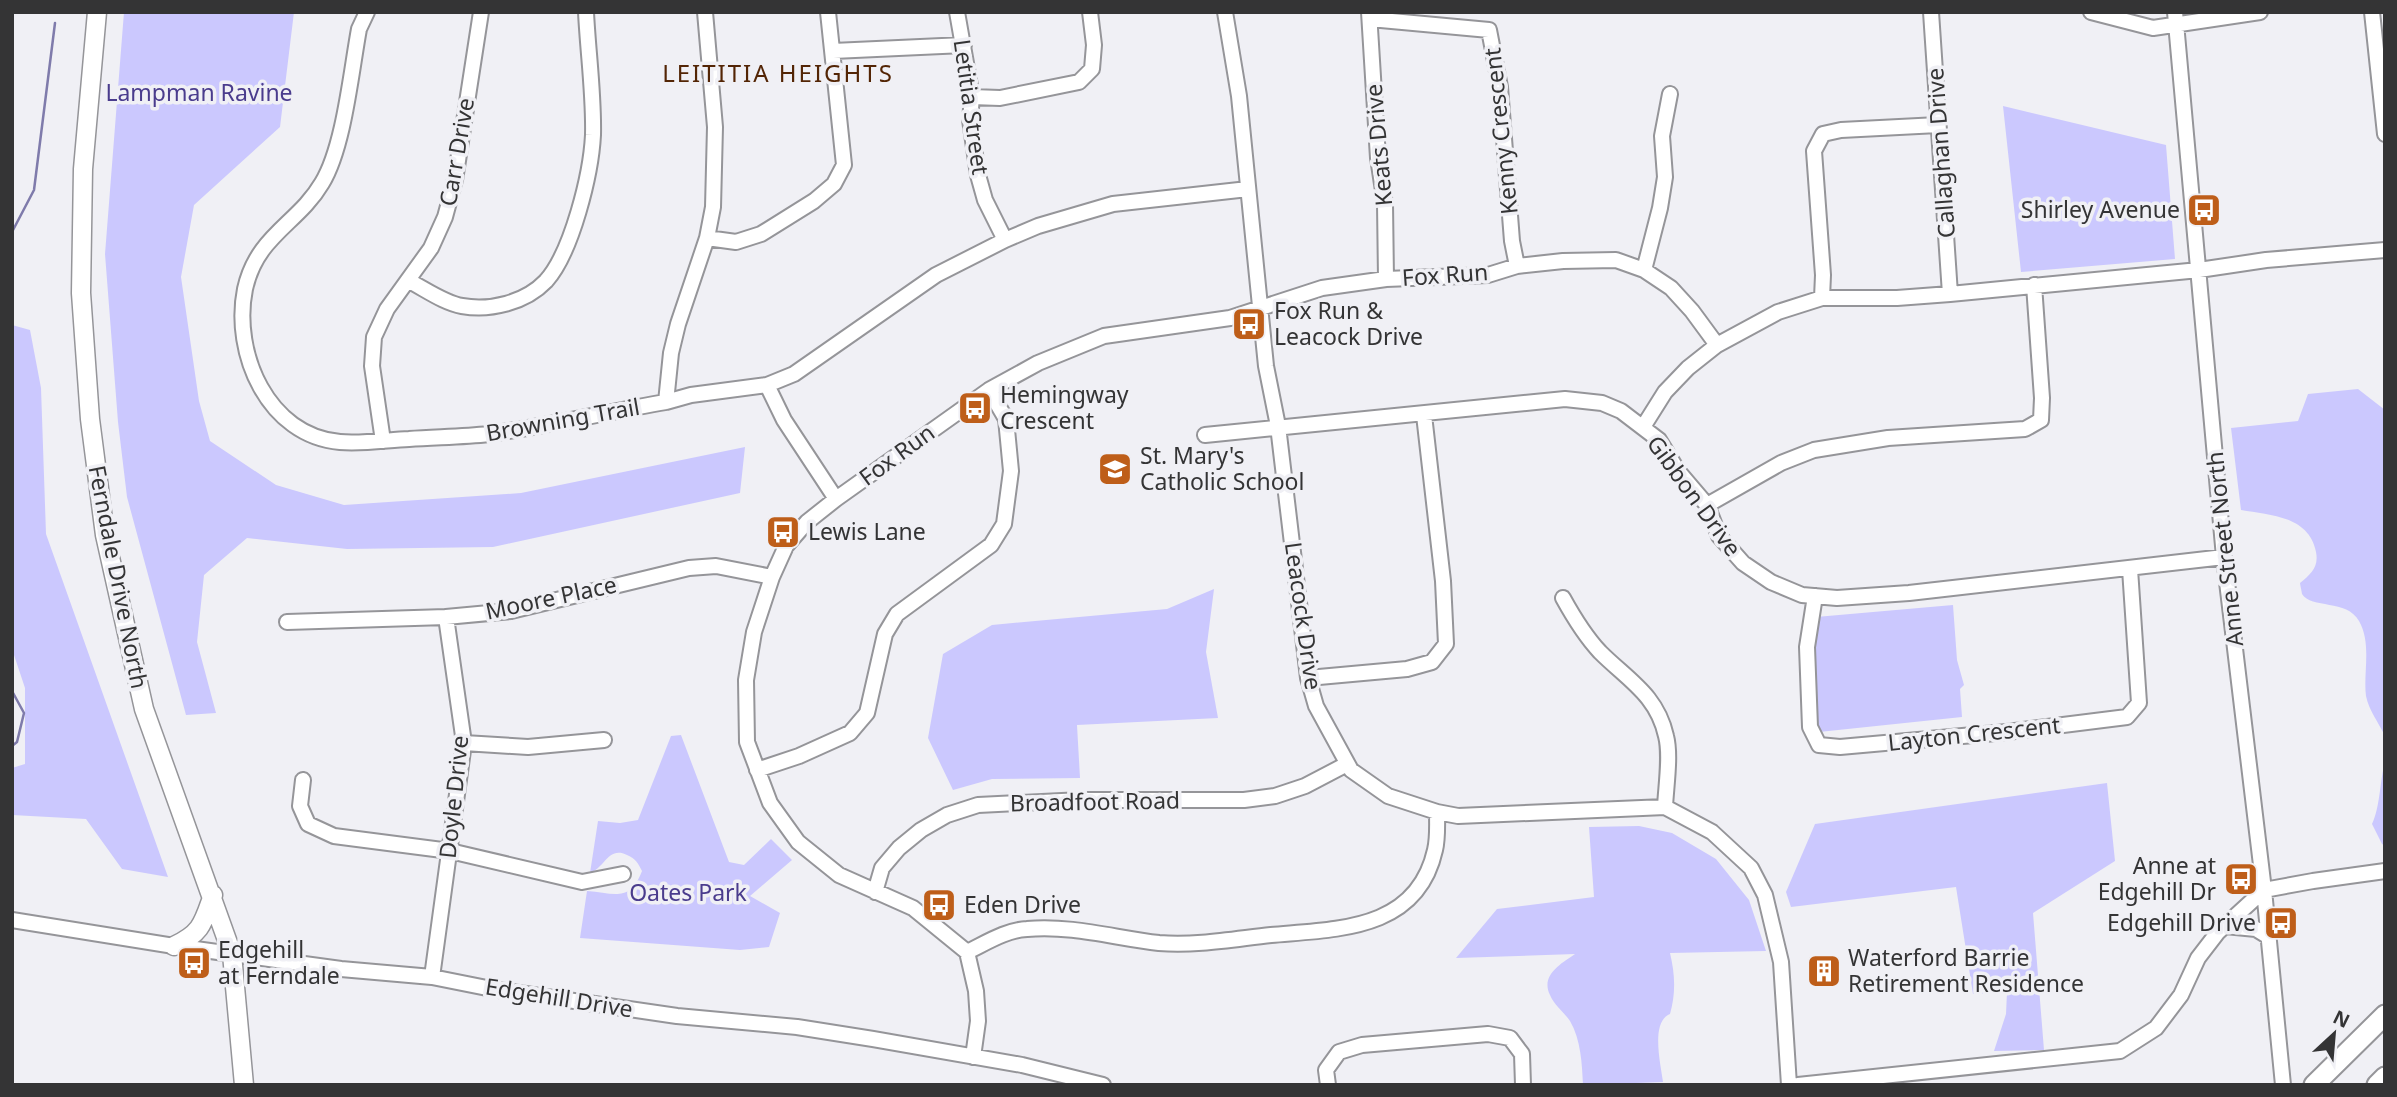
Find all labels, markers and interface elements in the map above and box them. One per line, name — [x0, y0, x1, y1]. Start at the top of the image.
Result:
street label: Letitia Street — [947, 37, 997, 177]
street label: Kenny Crescent — [1475, 46, 1525, 216]
district label: LEITITIA HEIGHTS — [662, 56, 894, 89]
street label: Callaghan Drive — [1918, 67, 1962, 239]
park label: Lampman Ravine — [105, 76, 293, 108]
street label: Keats Drive — [1357, 83, 1399, 207]
street label: Carr Drive — [431, 95, 481, 208]
bus stop icon: Shirley Avenue — [2185, 191, 2223, 229]
place label: Shirley Avenue — [2021, 193, 2180, 225]
street label: Fox Run — [1401, 255, 1489, 293]
place label: Fox Run & Leacock Drive — [1274, 294, 1423, 352]
bus stop icon: Fox Run & Leacock Drive — [1230, 305, 1268, 343]
place label: Hemingway Crescent — [1000, 378, 1129, 436]
bus stop icon: Hemingway Crescent — [956, 389, 994, 427]
street label: Browning Trail — [483, 390, 642, 448]
street label: Fox Run — [852, 416, 941, 492]
street label: Gibbon Drive — [1640, 429, 1749, 562]
place label: St. Mary's Catholic School — [1140, 439, 1304, 497]
school or university icon: St. Mary's Catholic School — [1096, 450, 1134, 488]
street label: Anne Street North — [2198, 450, 2250, 648]
street label: Ferndale Drive North — [82, 462, 156, 691]
bus stop icon: Lewis Lane — [764, 513, 802, 551]
place label: Lewis Lane — [808, 515, 926, 547]
street label: Leacock Drive — [1278, 540, 1330, 692]
street label: Moore Place — [482, 567, 619, 627]
street label: Layton Crescent — [1886, 708, 2062, 758]
street label: Doyle Drive — [431, 734, 475, 860]
street label: Broadfoot Road — [1010, 784, 1180, 818]
place label: Anne at Edgehill Dr — [2098, 849, 2216, 907]
bus stop icon: Anne at Edgehill Dr — [2222, 860, 2260, 898]
park label: Oates Park — [629, 876, 748, 908]
bus stop icon: Eden Drive — [920, 886, 958, 924]
place label: Eden Drive — [964, 888, 1081, 920]
bus stop icon: Edgehill Drive — [2262, 904, 2300, 942]
place label: Edgehill Drive — [2107, 906, 2256, 938]
place label: Edgehill at Ferndale — [218, 933, 340, 991]
place label: Waterford Barrie Retirement Residence — [1848, 941, 2084, 999]
bus stop icon: Edgehill at Ferndale — [175, 944, 213, 982]
building icon: Waterford Barrie Retirement Residence — [1805, 952, 1843, 990]
street label: Edgehill Drive — [483, 970, 635, 1024]
north arrow — [2299, 999, 2369, 1069]
text: N — [2329, 1004, 2354, 1034]

